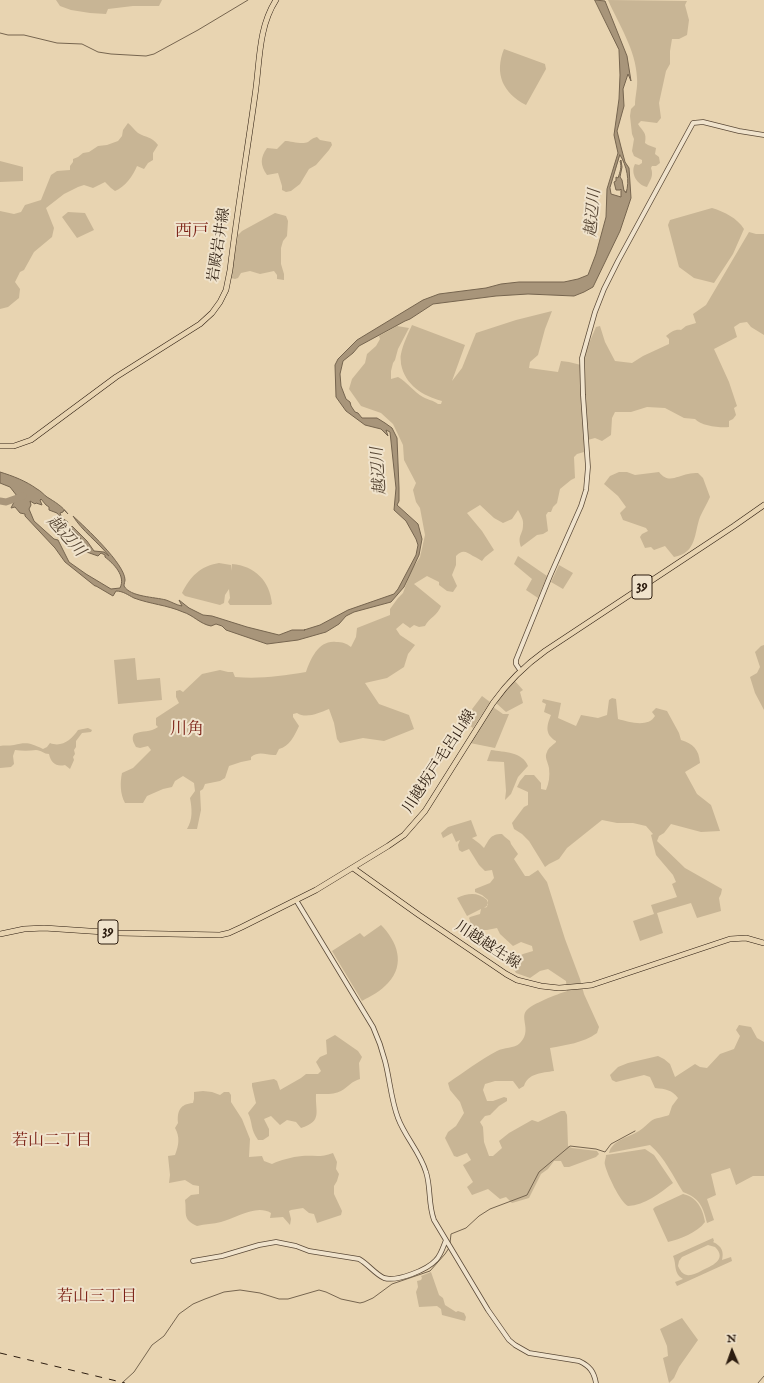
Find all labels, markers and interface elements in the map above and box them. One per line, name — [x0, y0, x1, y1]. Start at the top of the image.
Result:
water label: 越辺川 — [582, 188, 606, 238]
street label: 岩殿岩井線 — [205, 207, 235, 283]
district label: 西戸 — [175, 223, 209, 243]
water label: 越辺川 — [369, 446, 391, 496]
water label: 越辺川 — [42, 513, 88, 561]
road number: 39 — [632, 575, 652, 599]
street label: 川越坂戸毛呂山線 — [400, 707, 480, 817]
district label: 川角 — [170, 721, 204, 741]
street label: 川越越生線 — [451, 918, 523, 974]
road number: 39 — [98, 920, 118, 944]
district label: 若山二丁目 — [12, 1132, 92, 1152]
district label: 若山三丁目 — [57, 1288, 137, 1308]
north arrow — [712, 1331, 752, 1371]
text: N — [727, 1332, 737, 1346]

